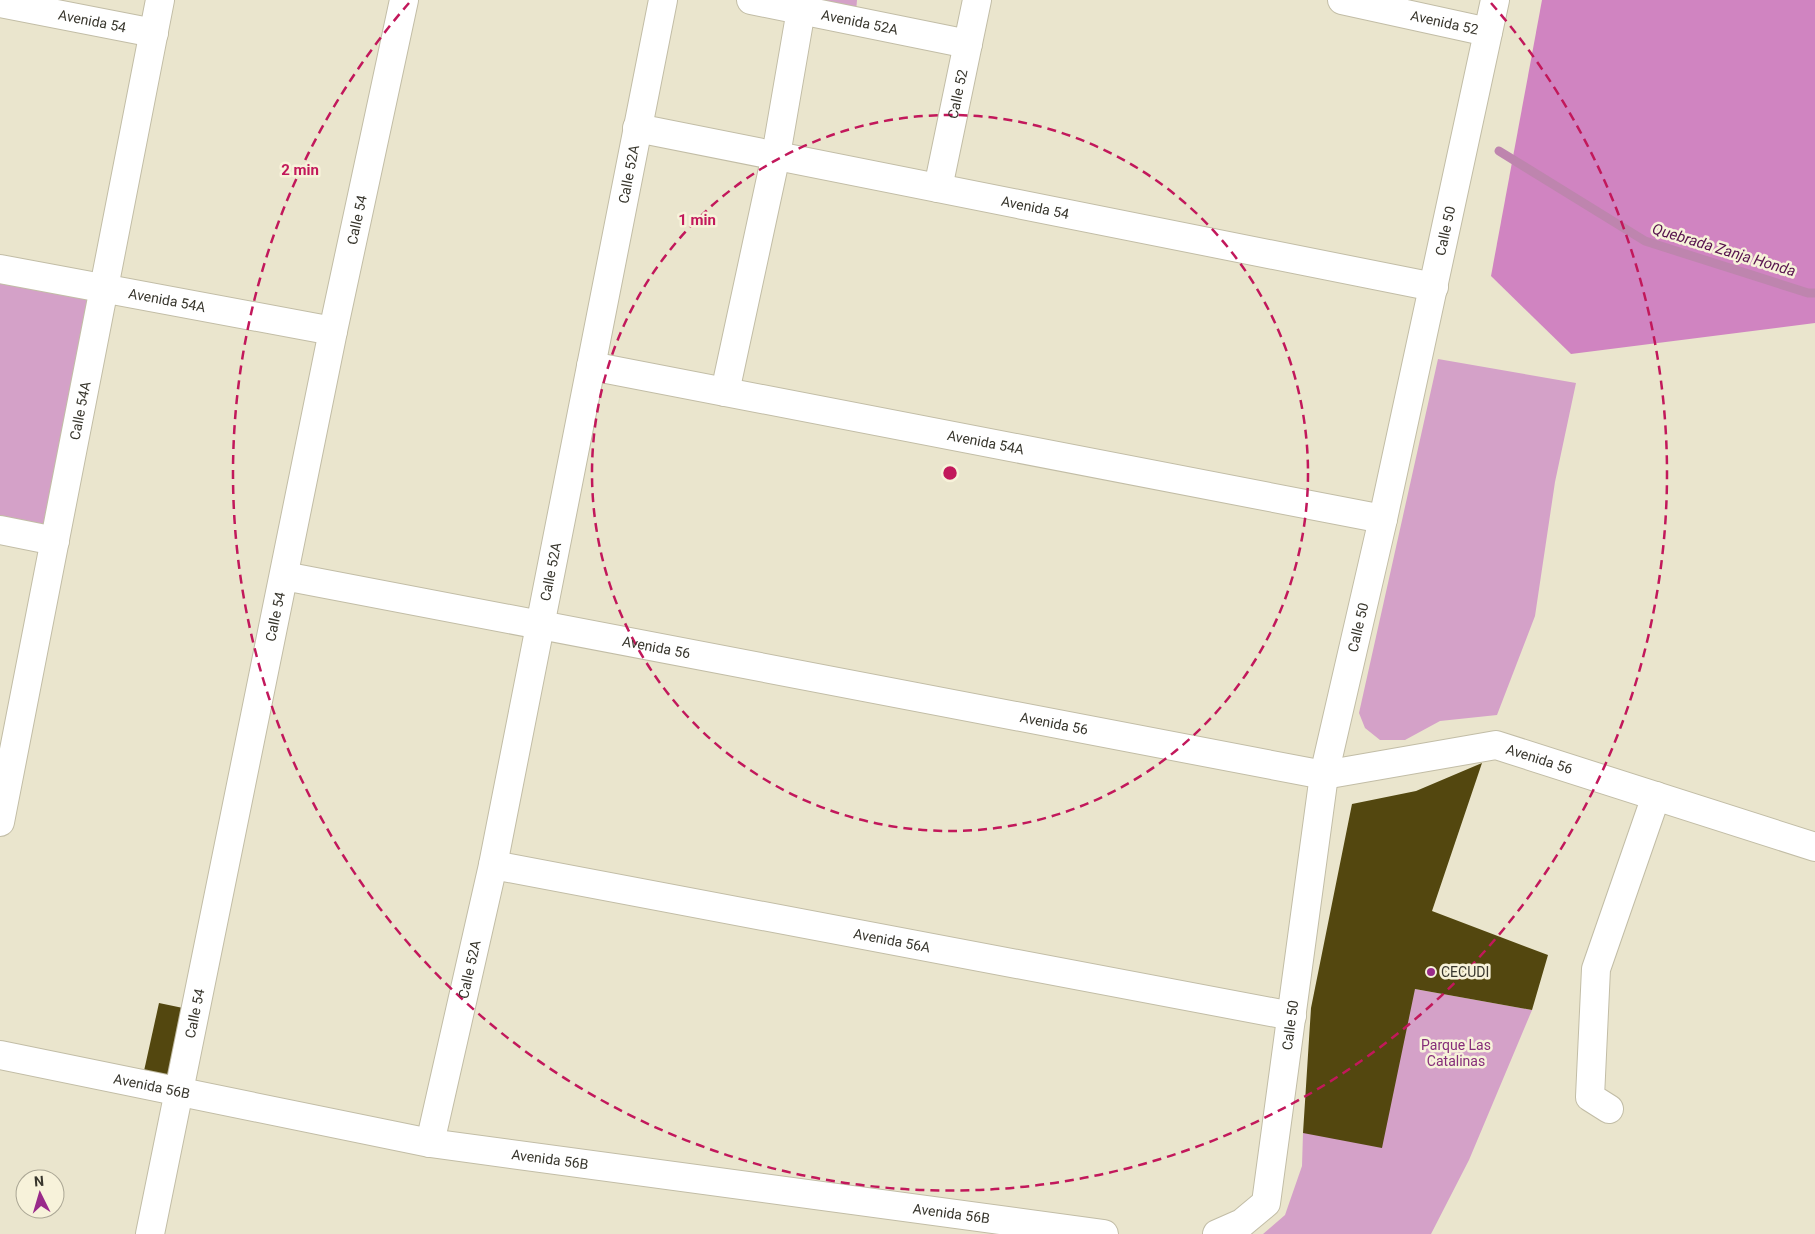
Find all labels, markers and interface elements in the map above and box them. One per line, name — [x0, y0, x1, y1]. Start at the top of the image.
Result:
street label: Avenida 52A — [820, 6, 900, 38]
street label: Avenida 54 — [57, 7, 128, 35]
street label: Avenida 52 — [1409, 7, 1480, 38]
street label: Calle 52 — [945, 68, 970, 120]
street label: Calle 52A — [615, 144, 642, 205]
text: 2 min — [281, 161, 319, 179]
street label: Avenida 54 — [1000, 193, 1071, 222]
street label: Calle 54 — [344, 194, 370, 246]
street label: Calle 50 — [1432, 204, 1458, 257]
text: 1 min — [678, 211, 716, 229]
water label: Quebrada Zanja Honda — [1650, 220, 1798, 280]
street label: Avenida 54A — [127, 285, 207, 315]
street label: Calle 54A — [67, 380, 94, 441]
street label: Avenida 54A — [946, 427, 1026, 457]
centre of rings — [941, 464, 959, 482]
street label: Calle 52A — [537, 541, 564, 602]
street label: Calle 54 — [262, 590, 288, 643]
street label: Calle 50 — [1345, 601, 1371, 654]
street label: Avenida 56 — [621, 633, 692, 662]
street label: Avenida 56 — [1019, 709, 1089, 738]
street label: Avenida 56 — [1504, 741, 1575, 777]
street label: Avenida 56A — [852, 925, 932, 955]
street label: Calle 52A — [455, 939, 484, 1000]
place label: CECUDI — [1441, 964, 1489, 980]
marker: CECUDI — [1425, 966, 1437, 978]
street label: Calle 54 — [182, 987, 208, 1040]
street label: Calle 50 — [1279, 999, 1301, 1051]
park label: Parque Las Catalinas — [1421, 1037, 1491, 1069]
street label: Avenida 56B — [112, 1070, 191, 1102]
street label: Avenida 56B — [510, 1146, 590, 1172]
north arrow — [15, 1169, 65, 1219]
text: N — [33, 1173, 44, 1189]
street label: Avenida 56B — [912, 1200, 991, 1227]

